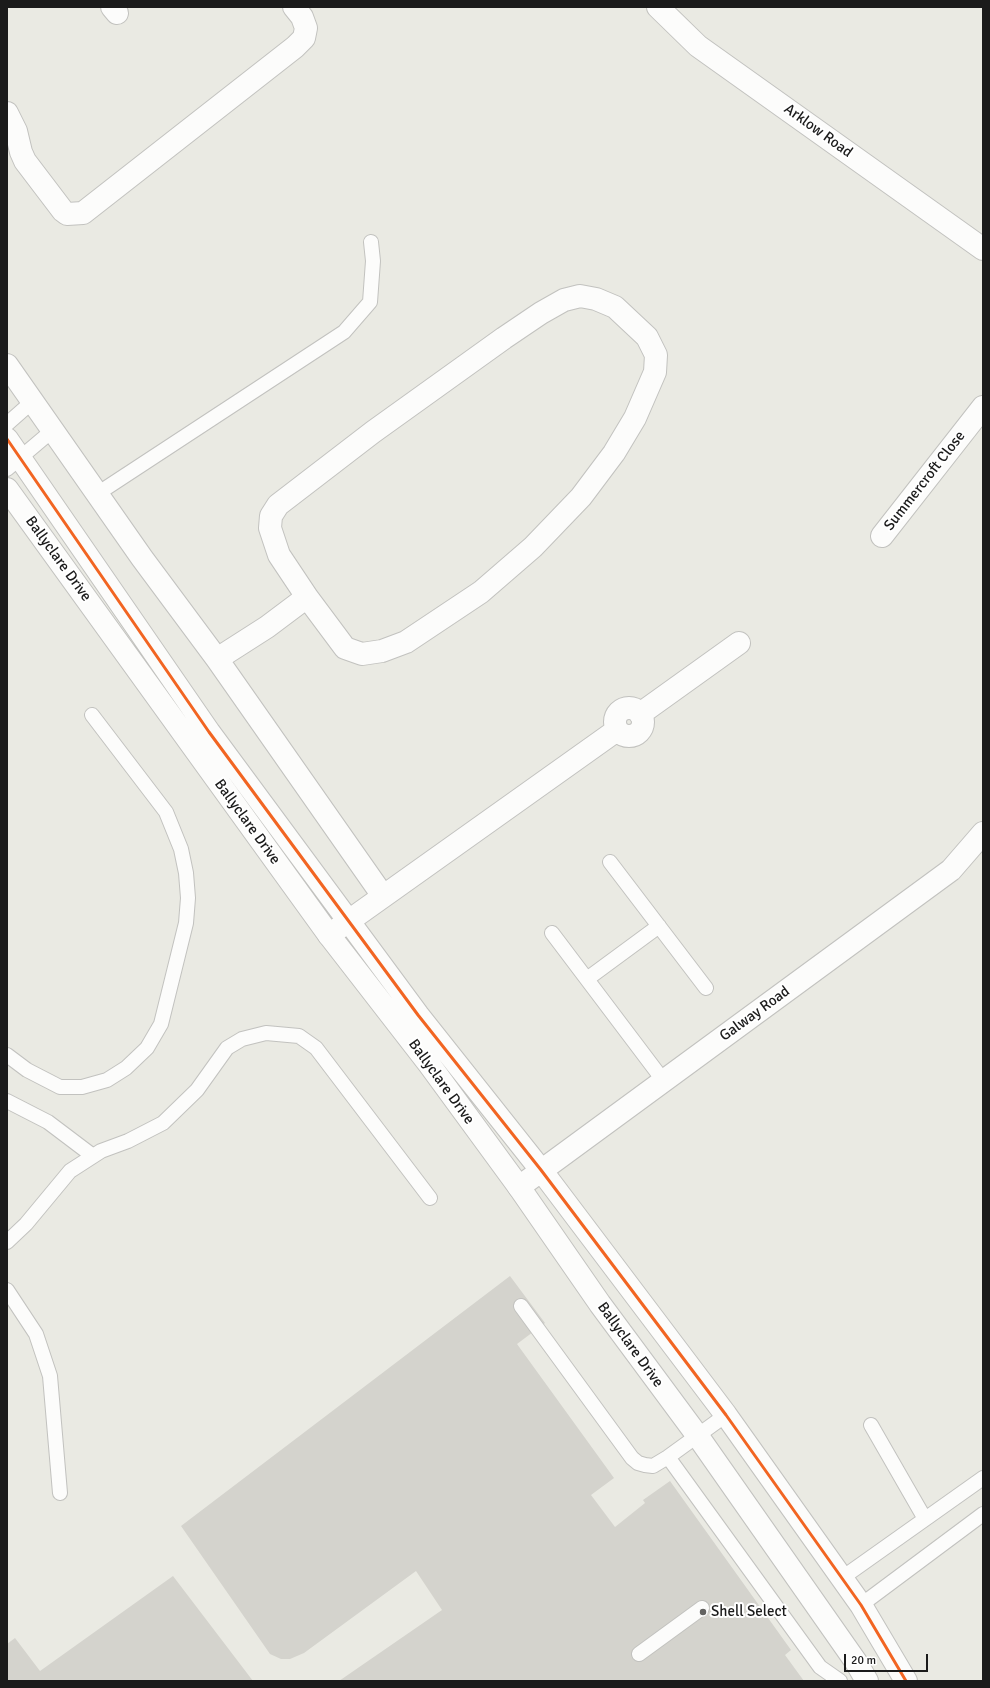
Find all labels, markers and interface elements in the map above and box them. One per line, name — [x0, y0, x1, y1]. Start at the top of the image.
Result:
street label: Arklow Road — [780, 100, 856, 162]
street label: Summercroft Close — [881, 428, 969, 534]
street label: Ballyclare Drive — [21, 513, 95, 605]
street label: Ballyclare Drive — [210, 776, 284, 868]
street label: Galway Road — [717, 983, 793, 1045]
street label: Ballyclare Drive — [404, 1036, 478, 1128]
street label: Ballyclare Drive — [593, 1299, 667, 1391]
place label: Shell Select — [711, 1603, 787, 1621]
marker: Shell Select — [698, 1607, 708, 1617]
scale bar — [846, 1646, 930, 1672]
text: 20 m — [851, 1653, 876, 1668]

